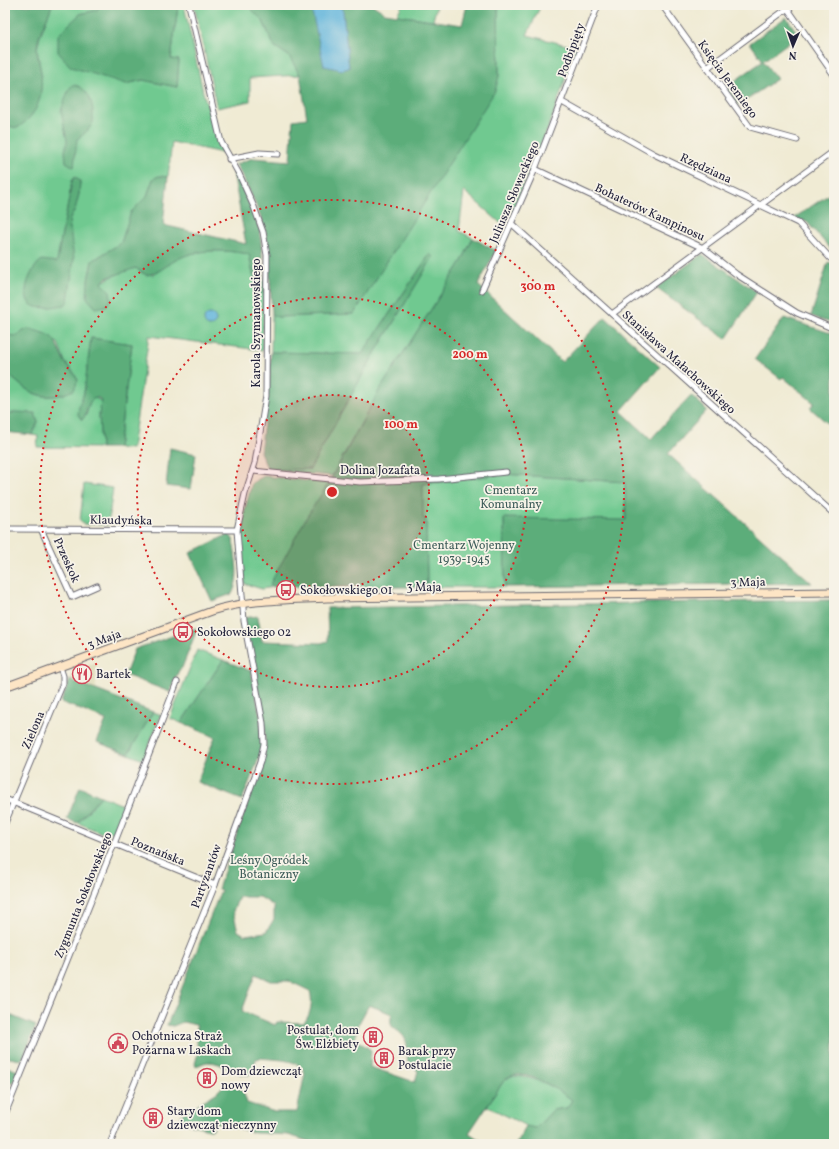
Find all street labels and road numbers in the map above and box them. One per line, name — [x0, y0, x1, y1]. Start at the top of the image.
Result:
street label: Podbipięty — [555, 20, 589, 80]
street label: Księcia Jeremiego — [693, 37, 761, 122]
street label: Juliusza Słowackiego — [486, 139, 544, 246]
street label: Rzędziana — [677, 150, 734, 188]
street label: Bohaterów Kampinosu — [592, 180, 707, 246]
street label: Karola Szymanowskiego — [249, 258, 265, 388]
street label: Stanisława Małachowskiego — [618, 307, 739, 418]
street label: Dolina Jozafata — [340, 463, 420, 479]
street label: Klaudyńska — [90, 512, 152, 530]
street label: Przeskok — [49, 535, 83, 586]
street label: 3 Maja — [730, 575, 766, 591]
street label: 3 Maja — [406, 580, 442, 596]
street label: 3 Maja — [85, 626, 124, 653]
street label: Zielona — [19, 709, 49, 752]
street label: Zygmunta Sokołowskiego — [51, 830, 117, 961]
street label: Poznańska — [128, 834, 187, 870]
street label: Partyzantów — [188, 841, 226, 911]

